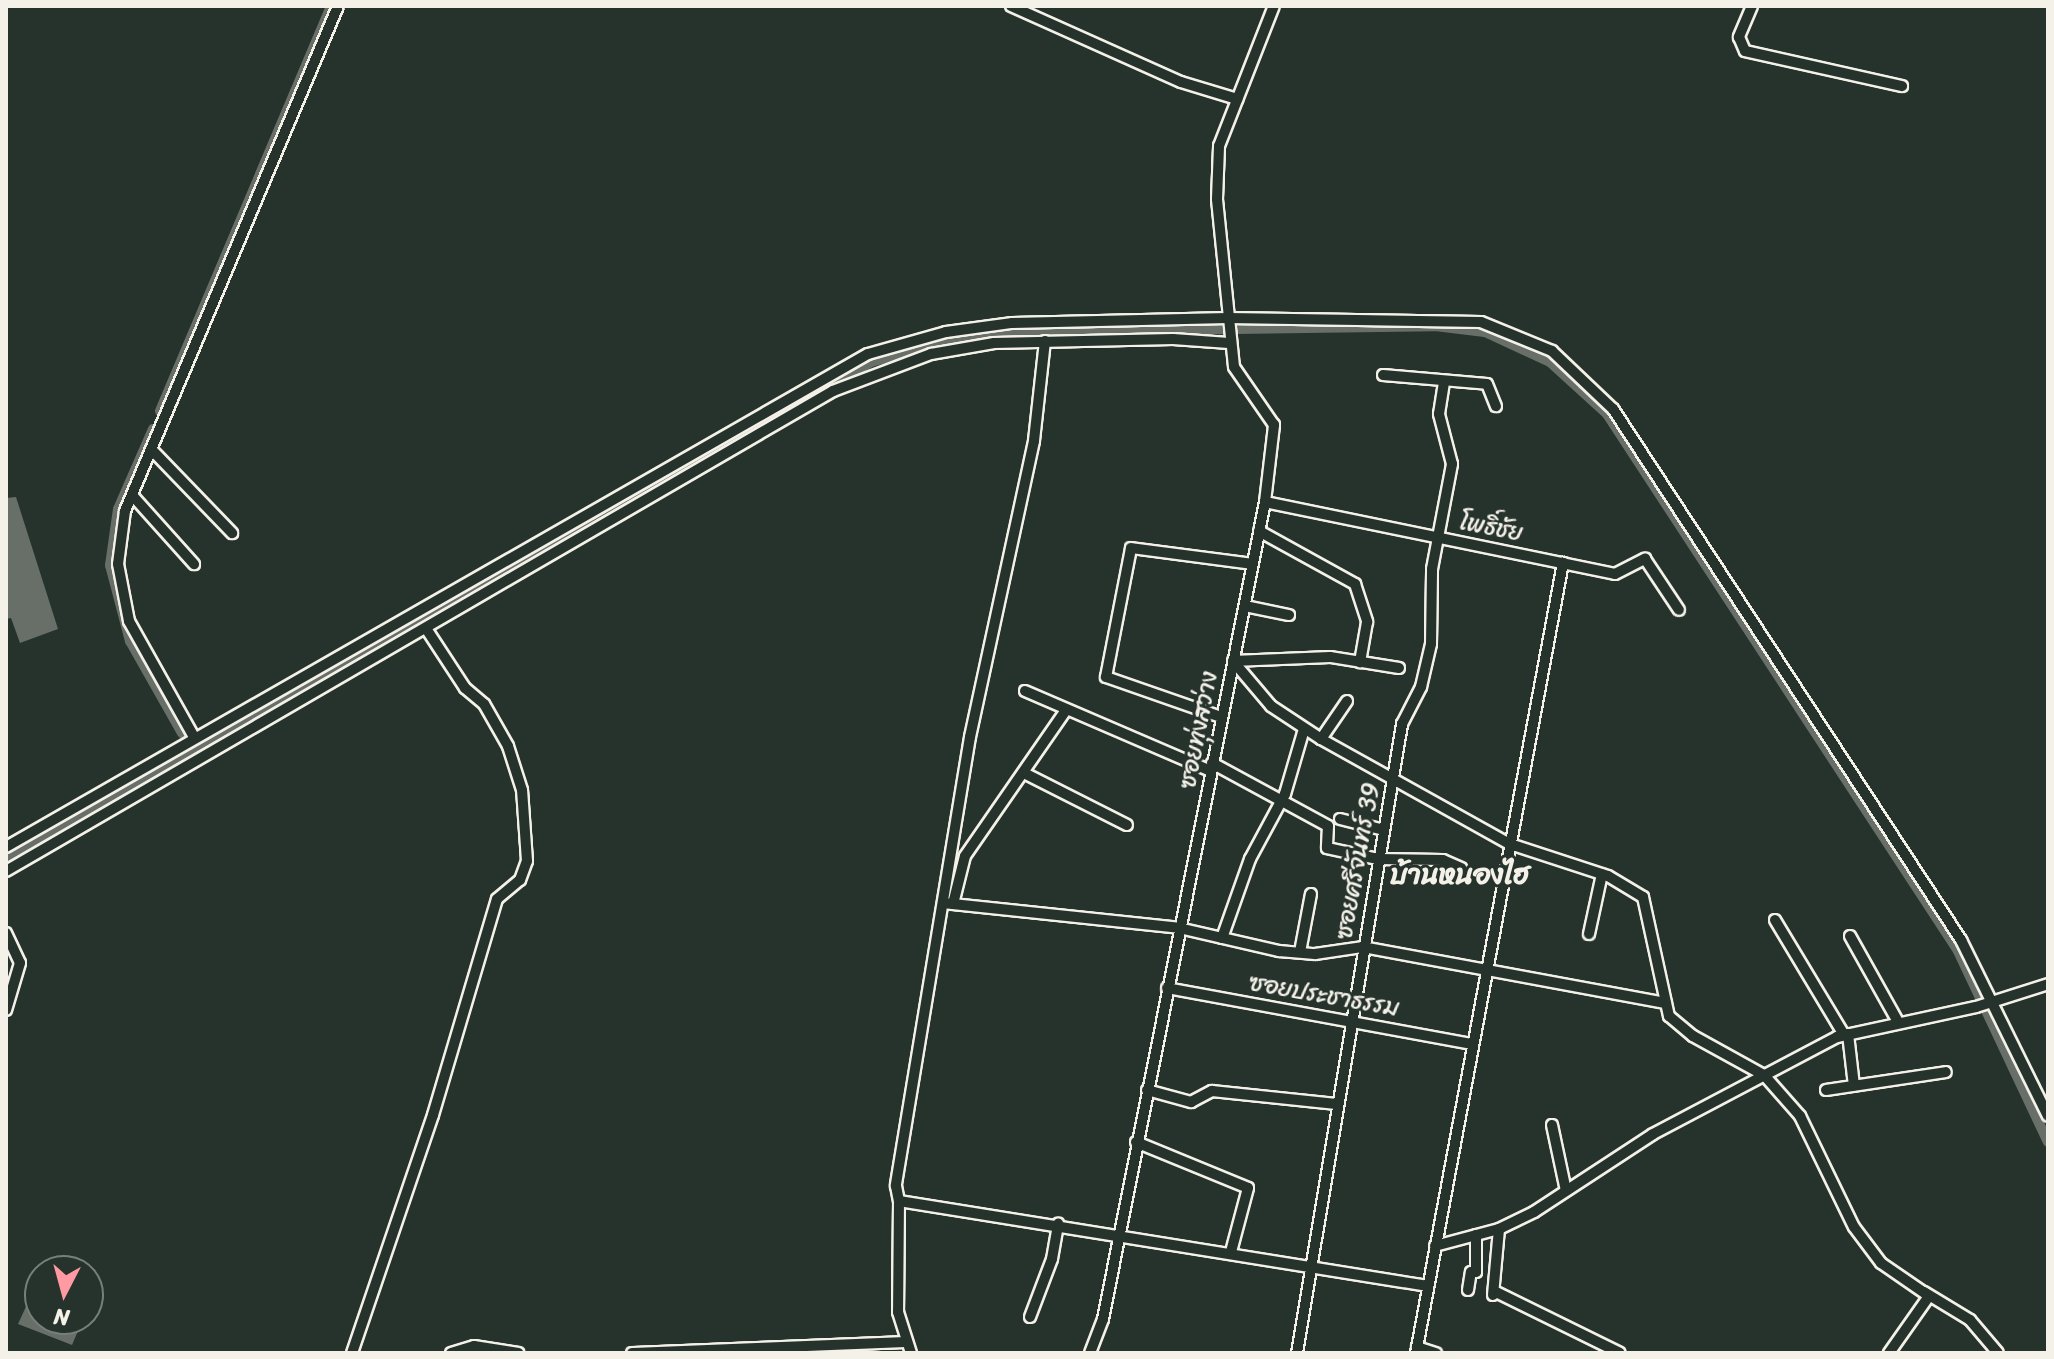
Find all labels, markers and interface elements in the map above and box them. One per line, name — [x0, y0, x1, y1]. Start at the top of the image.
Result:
street label: โพธิ์ชัย — [1457, 508, 1525, 548]
street label: ซอยทุ่งสว่าง — [1174, 669, 1224, 791]
street label: ซอยศรีจันทร์ 39 — [1330, 780, 1386, 942]
district label: บ้านหนองไฮ — [1390, 858, 1530, 892]
street label: ซอยประชาธรรม — [1247, 969, 1401, 1023]
north arrow — [24, 1255, 104, 1335]
text: N — [52, 1297, 71, 1338]

